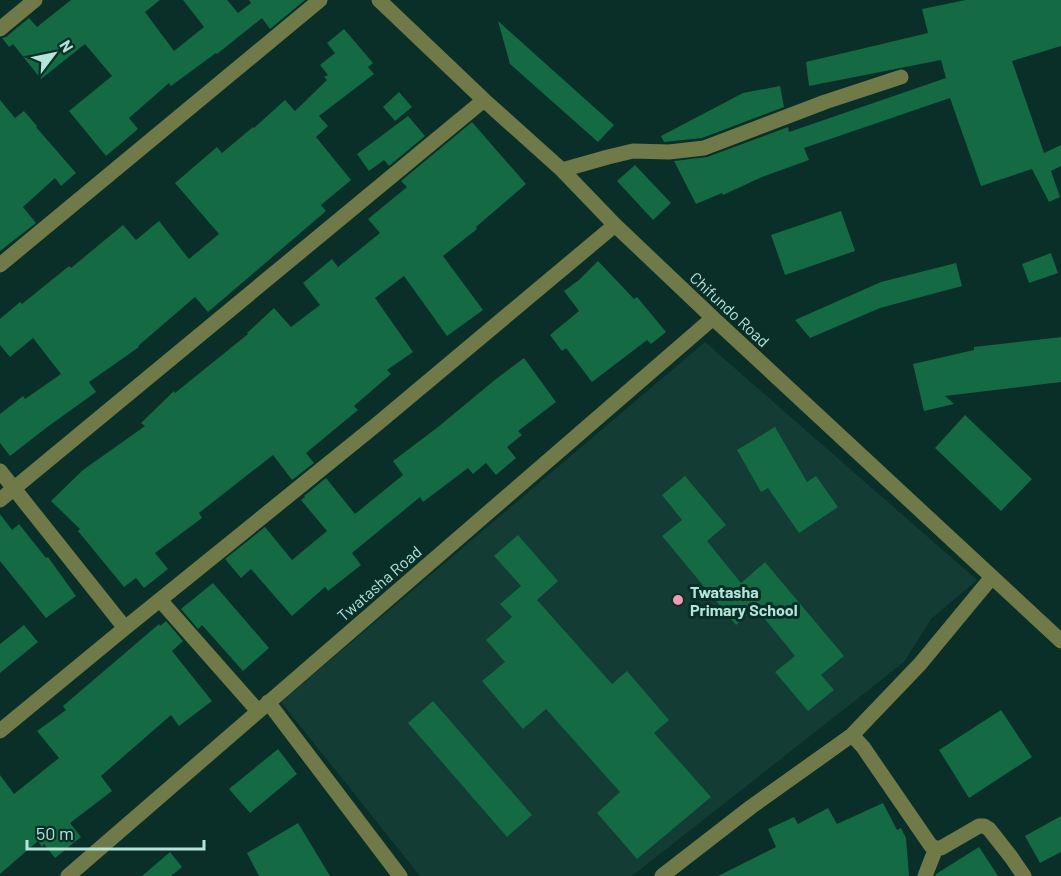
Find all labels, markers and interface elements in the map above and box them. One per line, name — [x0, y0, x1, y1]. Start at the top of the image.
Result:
north arrow — [24, 24, 84, 84]
text: N — [56, 36, 78, 55]
street label: Chifundo Road — [687, 268, 773, 350]
street label: Twatasha Road — [333, 541, 425, 625]
place label: Twatasha Primary School — [690, 582, 798, 619]
marker: Twatasha Primary School — [671, 593, 685, 607]
scale bar — [27, 813, 204, 851]
text: 50 m — [36, 822, 74, 844]

